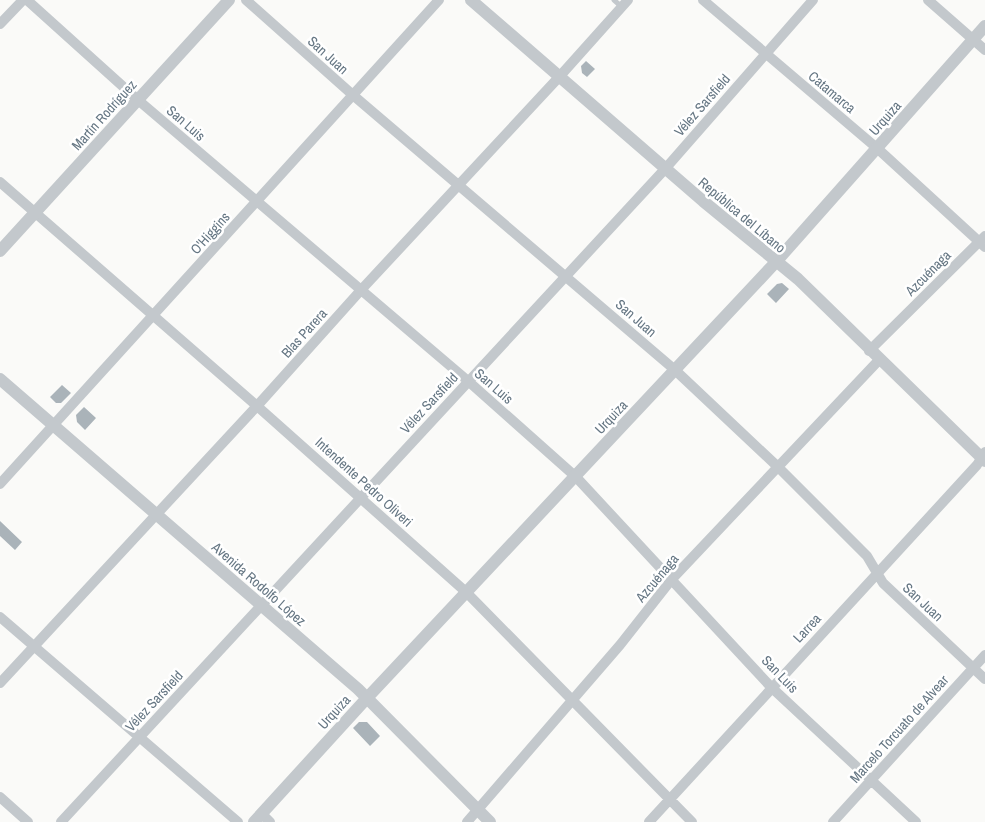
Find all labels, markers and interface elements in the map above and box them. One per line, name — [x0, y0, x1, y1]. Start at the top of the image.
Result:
street label: San Juan — [304, 32, 352, 78]
street label: Catamarca — [805, 67, 860, 117]
street label: Vélez Sarsfield — [670, 70, 734, 140]
street label: Martín Rodríguez — [68, 76, 141, 154]
street label: Urquiza — [865, 96, 905, 139]
street label: San Luis — [163, 101, 209, 145]
street label: República del Líbano — [695, 173, 789, 257]
street label: O'Higgins — [186, 208, 234, 258]
street label: Azcuénaga — [901, 246, 955, 300]
street label: San Juan — [612, 295, 660, 341]
street label: Blas Parera — [277, 304, 331, 361]
street label: San Luis — [471, 364, 517, 408]
street label: Vélez Sarsfield — [396, 369, 462, 437]
street label: Urquiza — [591, 396, 632, 438]
street label: Intendente Pedro Oliveri — [311, 433, 417, 531]
street label: Avenida Rodolfo López — [207, 537, 310, 630]
street label: Azcuénaga — [631, 550, 683, 607]
street label: San Juan — [899, 579, 947, 625]
street label: Larrea — [789, 609, 825, 646]
street label: San Luis — [758, 651, 802, 697]
street label: Vélez Sarsfield — [121, 667, 187, 735]
street label: Marcelo Torcuato de Alvear — [846, 671, 952, 787]
street label: Urquiza — [314, 691, 355, 733]

